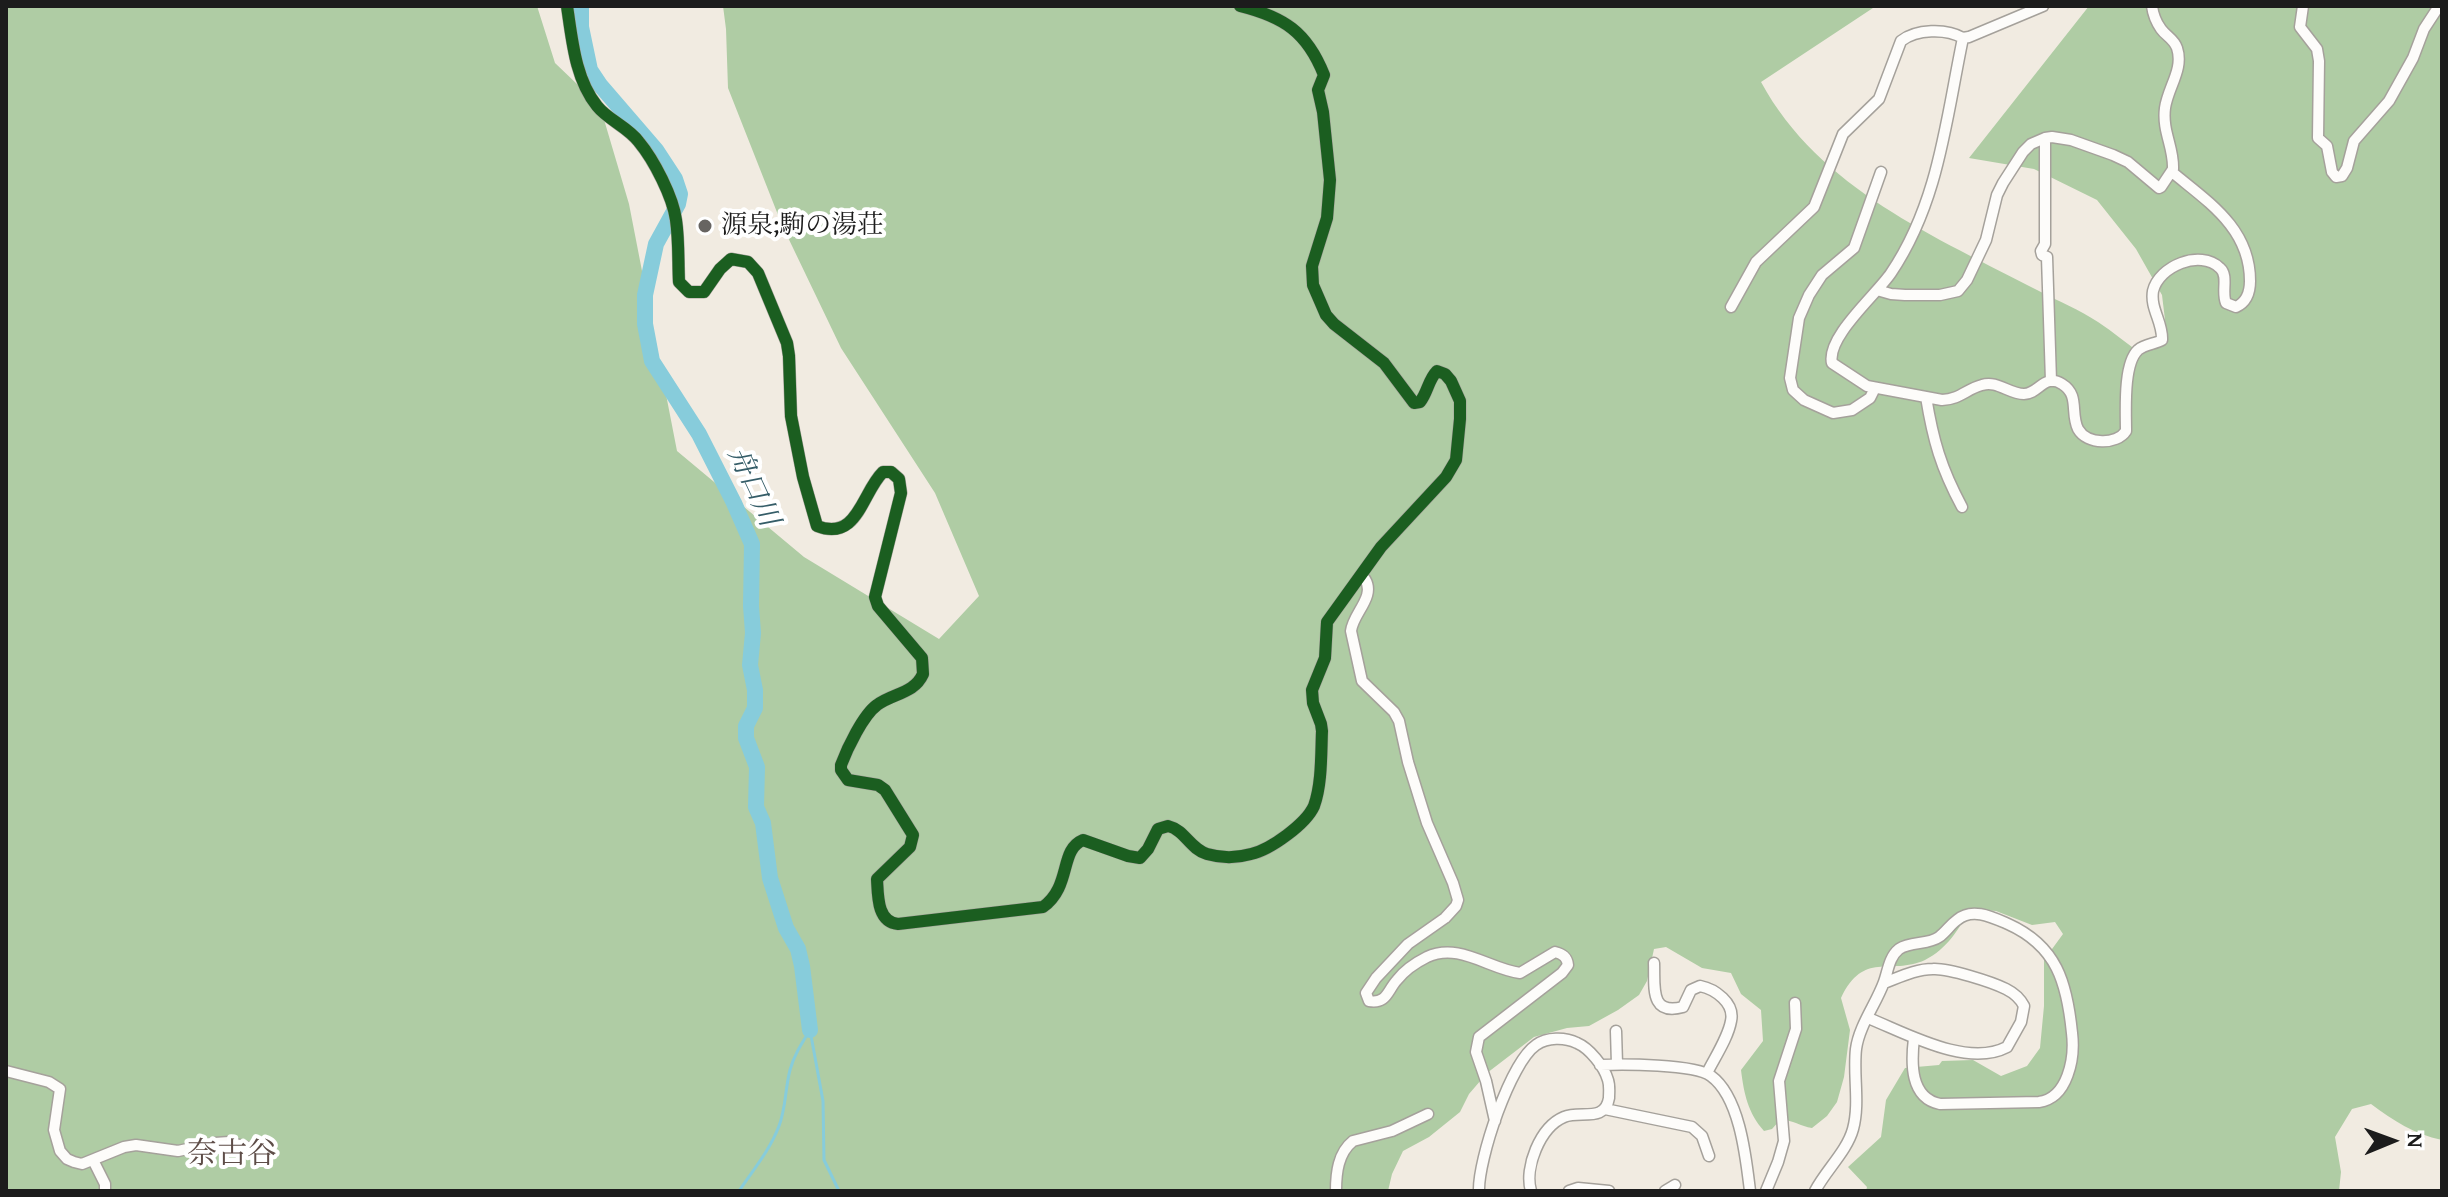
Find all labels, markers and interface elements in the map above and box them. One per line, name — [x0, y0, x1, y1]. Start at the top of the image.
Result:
place label: 源泉;駒の湯荘 — [721, 210, 883, 242]
marker: 源泉;駒の湯荘 — [696, 217, 714, 235]
water label: 舟口川 — [719, 442, 785, 532]
north arrow — [2352, 1101, 2432, 1181]
text: N — [2400, 1133, 2432, 1148]
district label: 奈古谷 — [187, 1137, 277, 1173]

